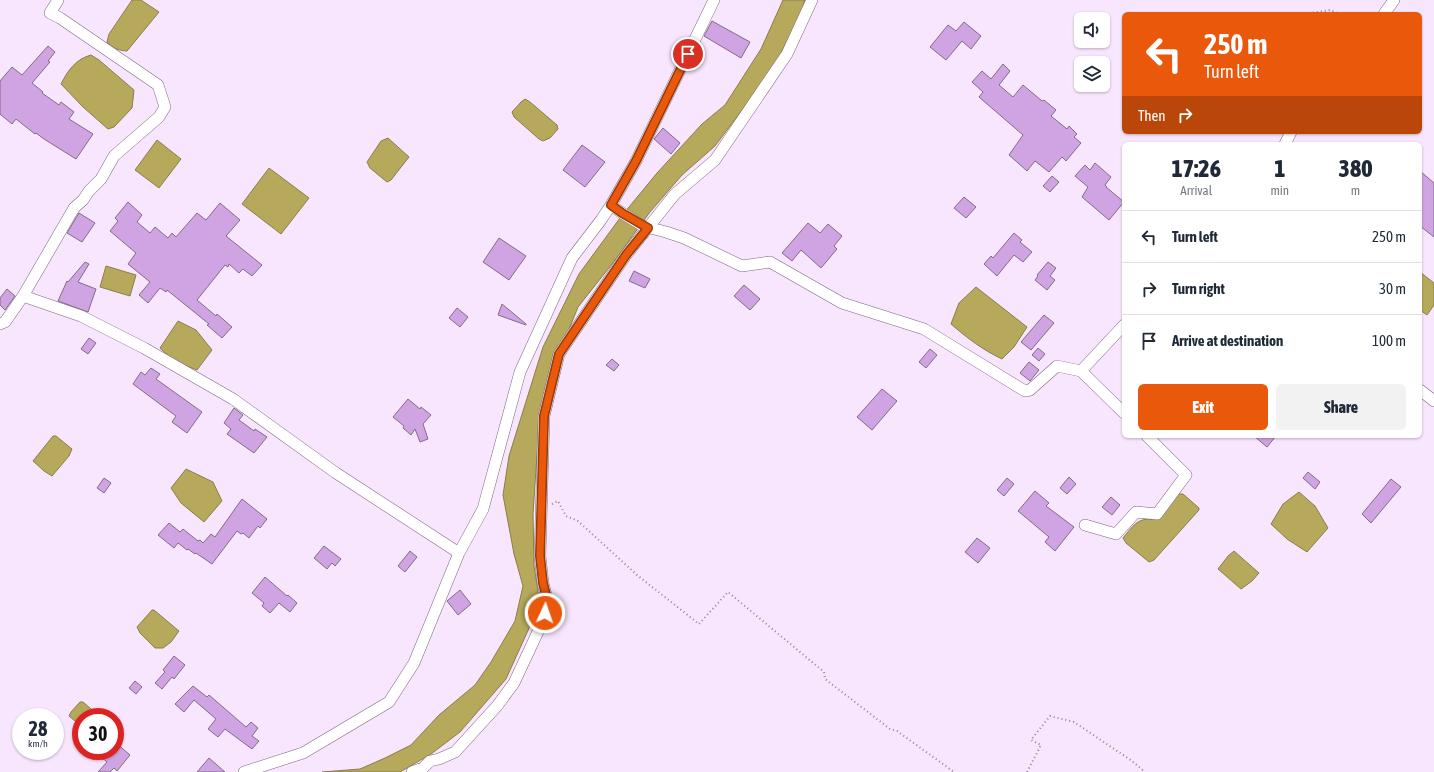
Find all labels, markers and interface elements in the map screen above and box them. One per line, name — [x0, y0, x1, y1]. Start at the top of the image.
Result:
map controls — [1074, 12, 1110, 92]
button: sound — [1074, 12, 1110, 48]
icon: left — [1138, 28, 1190, 80]
text: 250 m — [1204, 28, 1267, 60]
pin — [671, 37, 705, 71]
icon: arrive — [677, 43, 699, 65]
button: layers — [1074, 56, 1110, 92]
text: Turn left — [1204, 61, 1259, 82]
icon: right — [1174, 104, 1196, 126]
text: Then — [1138, 107, 1166, 124]
text: 17:26 — [1172, 155, 1221, 182]
text: 1 — [1274, 155, 1285, 182]
text: 380 — [1339, 155, 1372, 182]
text: Arrival — [1180, 183, 1212, 198]
text: min — [1270, 183, 1289, 198]
text: m — [1351, 183, 1360, 198]
icon: left — [1138, 226, 1160, 248]
text: Turn left — [1172, 228, 1218, 245]
text: 250 m — [1372, 228, 1406, 245]
icon: right — [1138, 278, 1160, 300]
text: Turn right — [1172, 280, 1225, 297]
text: 30 m — [1379, 280, 1406, 297]
icon: arrive — [1138, 330, 1160, 352]
text: Arrive at destination — [1172, 332, 1283, 349]
text: 100 m — [1372, 332, 1406, 349]
button: Exit — [1138, 384, 1268, 430]
button: Share — [1276, 384, 1406, 430]
position arrow — [524, 592, 566, 634]
speed limit sign: 30 — [72, 708, 124, 760]
text: 28 — [29, 717, 47, 740]
text: km/h — [28, 738, 48, 749]

